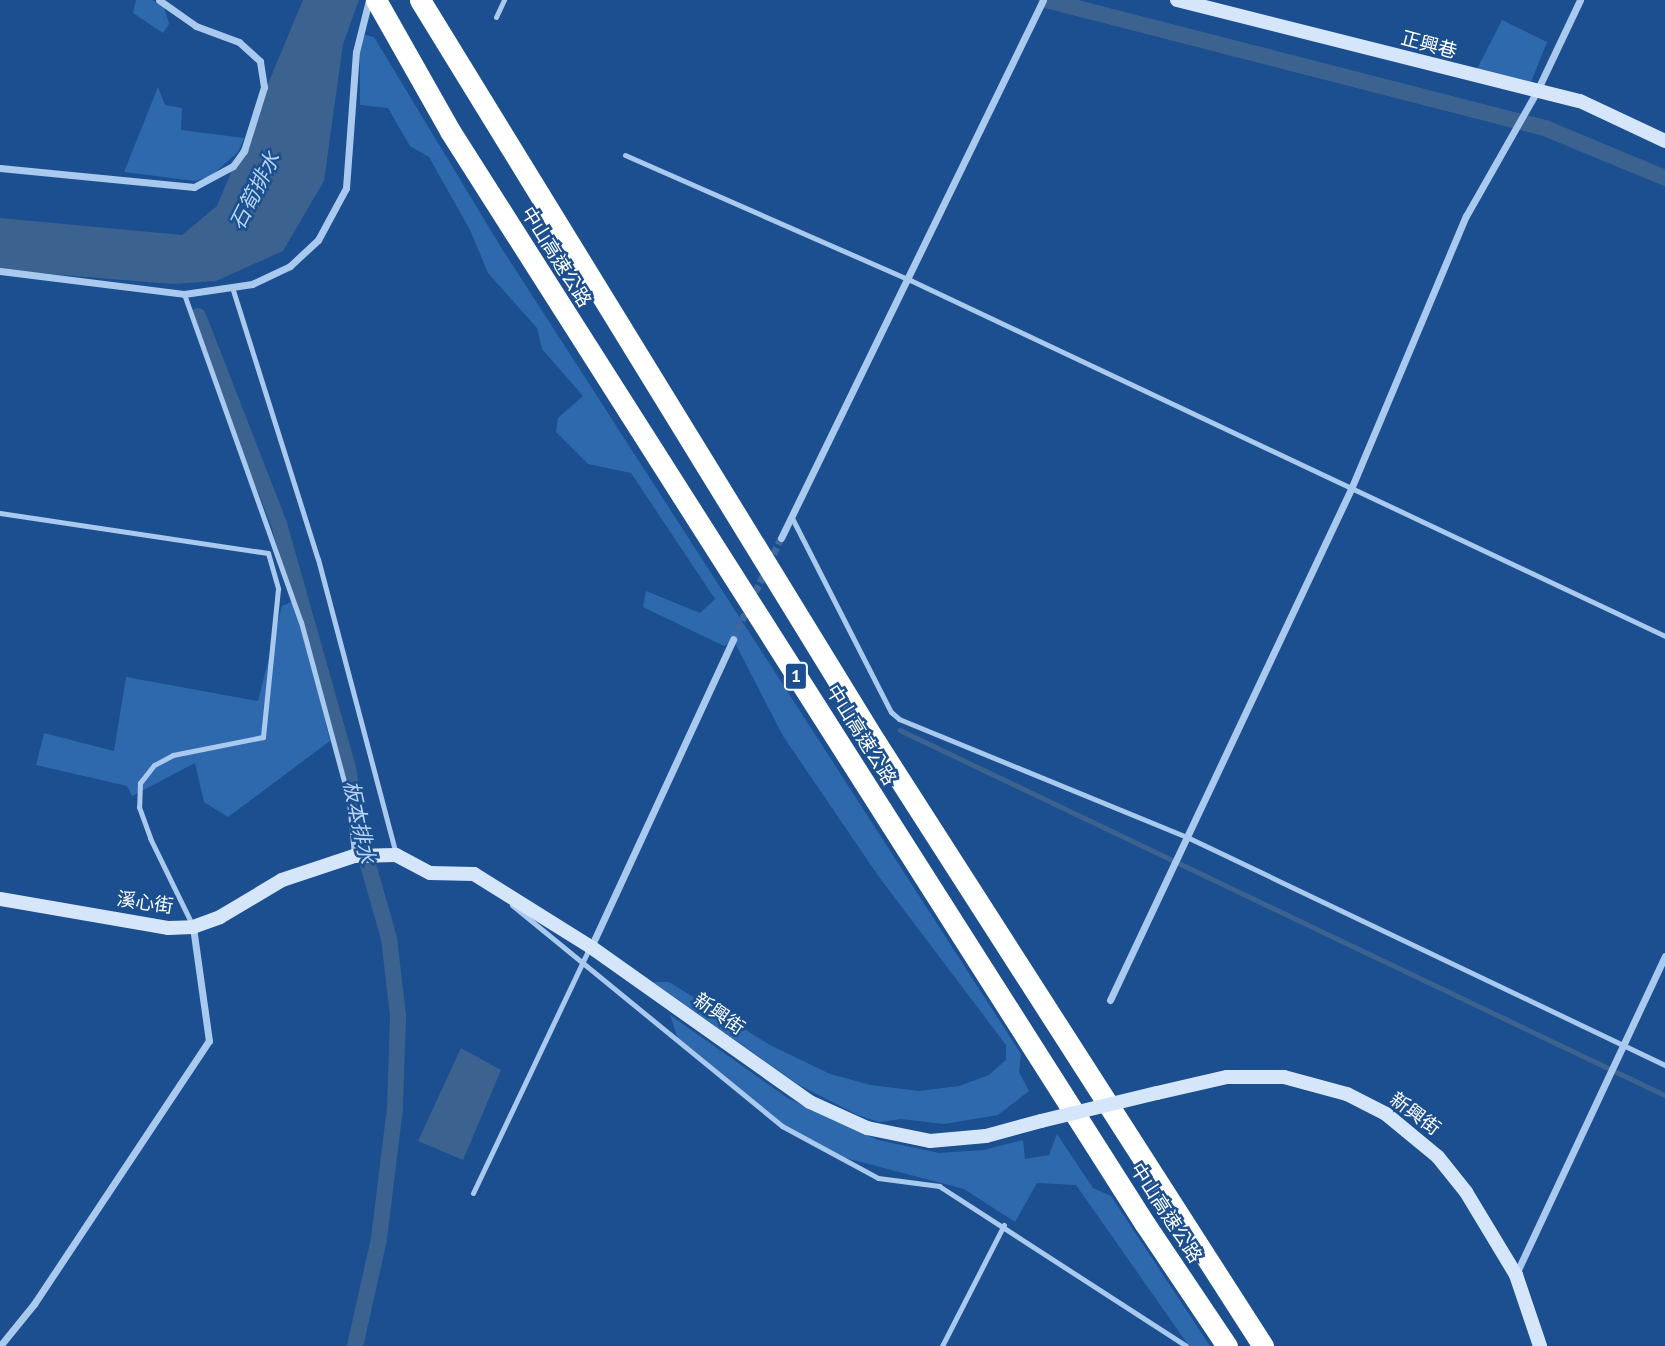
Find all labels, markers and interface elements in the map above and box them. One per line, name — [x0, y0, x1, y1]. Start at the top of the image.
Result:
street label: 正興巷 — [1399, 27, 1459, 63]
water label: 石筍排水 — [225, 148, 285, 234]
street label: 中山高速公路 — [516, 203, 596, 311]
road number: 1 — [784, 662, 808, 690]
street label: 中山高速公路 — [821, 681, 901, 789]
water label: 板本排水 — [338, 778, 380, 866]
street label: 溪心街 — [115, 888, 175, 918]
street label: 新興街 — [689, 988, 749, 1040]
street label: 新興街 — [1385, 1088, 1445, 1140]
street label: 中山高速公路 — [1125, 1159, 1207, 1267]

